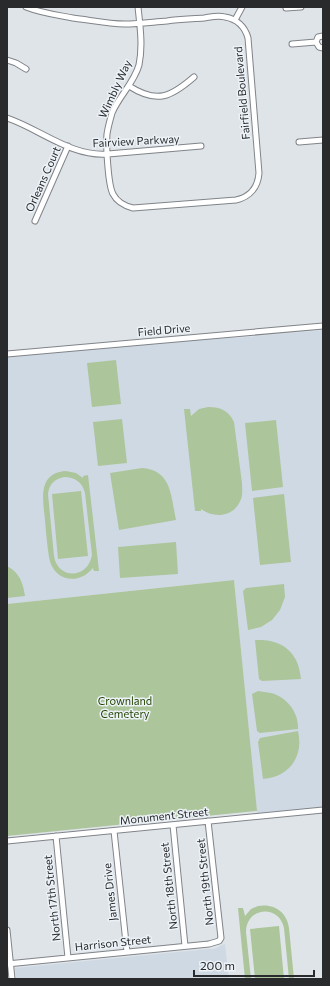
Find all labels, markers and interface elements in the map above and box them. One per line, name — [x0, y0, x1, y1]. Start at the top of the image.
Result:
street label: Fairfield Boulevard — [231, 46, 252, 140]
street label: Wimbly Way — [95, 57, 134, 120]
street label: Fairview Parkway — [92, 132, 180, 149]
street label: Orleans Court — [22, 144, 63, 214]
street label: Field Drive — [137, 321, 191, 338]
park label: Crownland Cemetery — [98, 694, 152, 720]
street label: Monument Street — [119, 804, 209, 827]
street label: North 19th Street — [193, 837, 216, 926]
street label: North 18th Street — [157, 841, 180, 930]
street label: North 17th Street — [40, 854, 62, 942]
street label: James Drive — [100, 862, 120, 922]
street label: Harrison Street — [74, 932, 152, 953]
scale bar — [194, 952, 314, 978]
text: 200 m — [200, 958, 235, 972]

